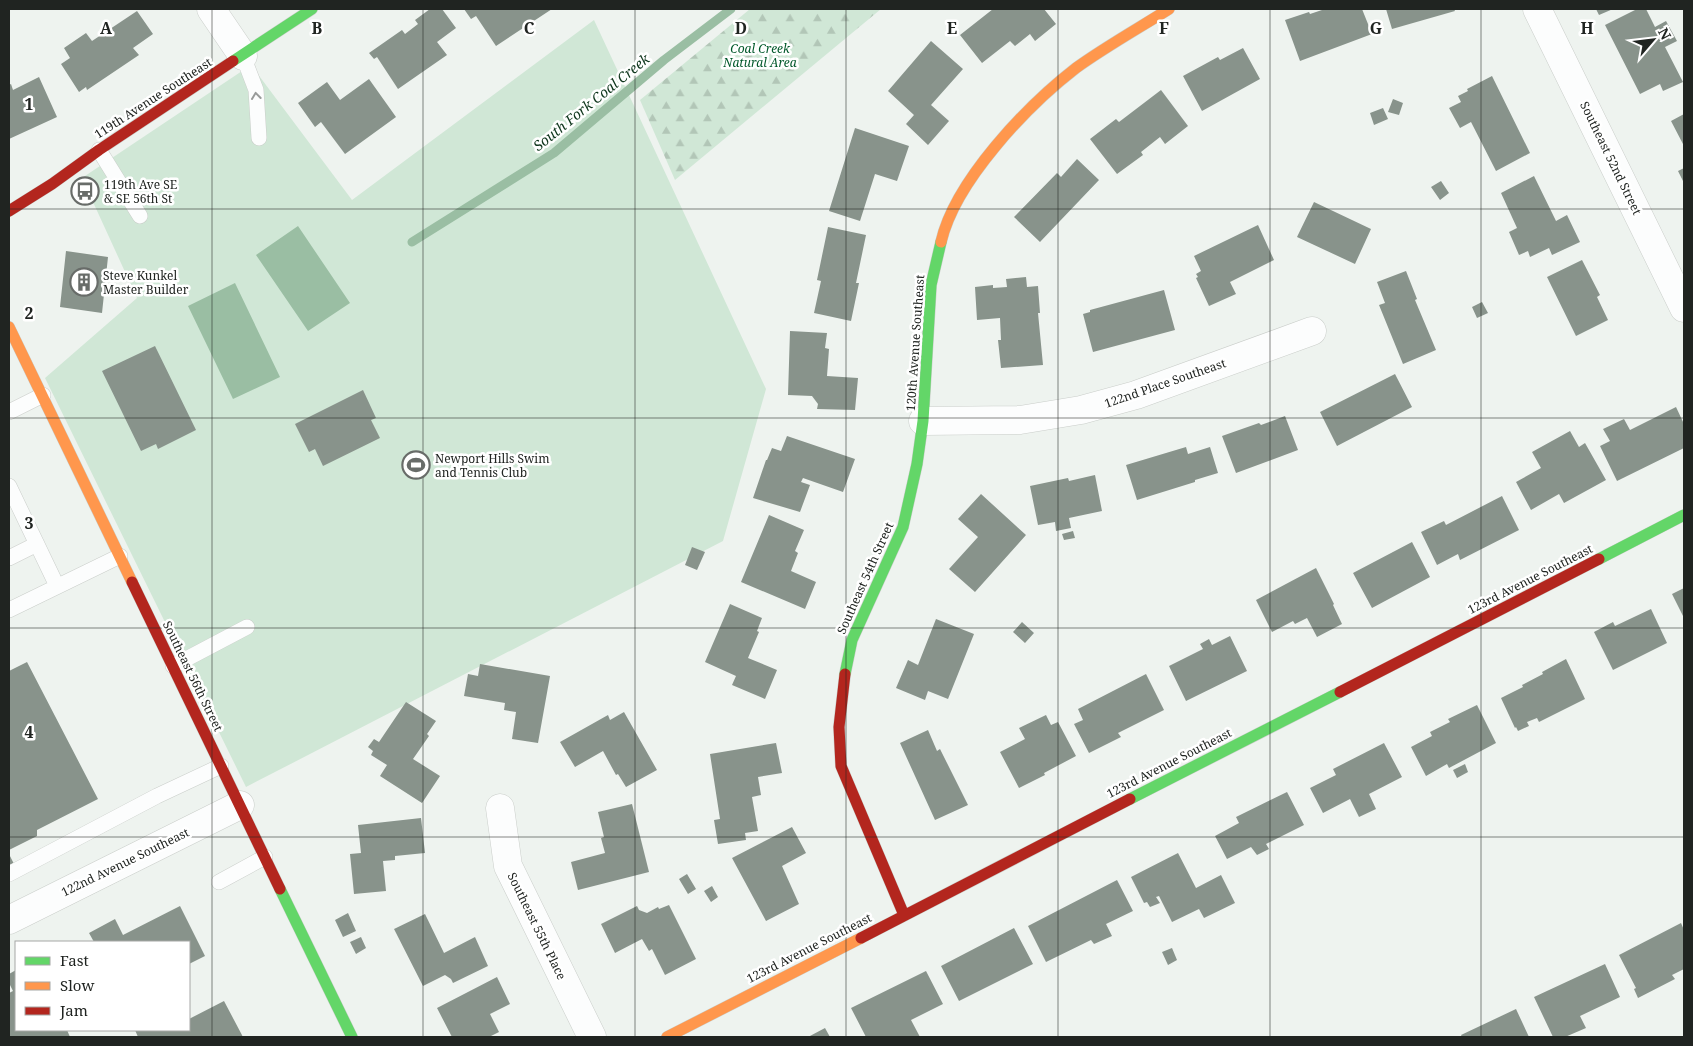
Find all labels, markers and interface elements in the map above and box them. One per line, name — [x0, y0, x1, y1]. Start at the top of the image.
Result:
north arrow — [1628, 15, 1678, 65]
text: A — [100, 17, 113, 39]
text: B — [312, 17, 323, 39]
text: C — [524, 17, 535, 39]
text: D — [735, 17, 747, 39]
text: E — [947, 17, 957, 39]
text: F — [1159, 17, 1169, 39]
text: G — [1370, 17, 1382, 39]
text: H — [1580, 17, 1594, 39]
text: N — [1654, 24, 1676, 43]
park label: Coal Creek Natural Area — [722, 40, 797, 71]
water label: South Fork Coal Creek — [529, 48, 654, 155]
street label: 119th Avenue Southeast — [91, 54, 215, 142]
one-way arrow — [251, 92, 262, 100]
text: 1 — [24, 93, 34, 115]
street label: Southeast 52nd Street — [1576, 99, 1646, 217]
bus stop icon: 119th Ave SE & SE 56th St — [70, 176, 100, 206]
place label: 119th Ave SE & SE 56th St — [104, 176, 177, 207]
building icon: Steve Kunkel Master Builder — [69, 267, 99, 297]
place label: Steve Kunkel Master Builder — [103, 267, 189, 298]
street label: 120th Avenue Southeast — [902, 274, 928, 412]
text: 2 — [24, 302, 34, 324]
street label: 122nd Place Southeast — [1102, 354, 1228, 412]
sports icon: Newport Hills Swim and Tennis Club — [401, 450, 431, 480]
place label: Newport Hills Swim and Tennis Club — [435, 450, 549, 481]
text: 3 — [24, 512, 34, 534]
street label: Southeast 54th Street — [833, 519, 897, 637]
street label: 123rd Avenue Southeast — [1465, 540, 1595, 618]
street label: Southeast 56th Street — [159, 618, 227, 734]
text: 4 — [24, 721, 34, 743]
street label: 123rd Avenue Southeast — [1104, 724, 1234, 802]
street label: 122nd Avenue Southeast — [58, 824, 192, 900]
street label: Southeast 55th Place — [504, 870, 570, 982]
street label: 123rd Avenue Southeast — [744, 909, 874, 987]
legend — [15, 941, 190, 1031]
text: Fast — [60, 950, 89, 970]
text: Slow — [60, 975, 94, 995]
text: Jam — [59, 1000, 88, 1020]

